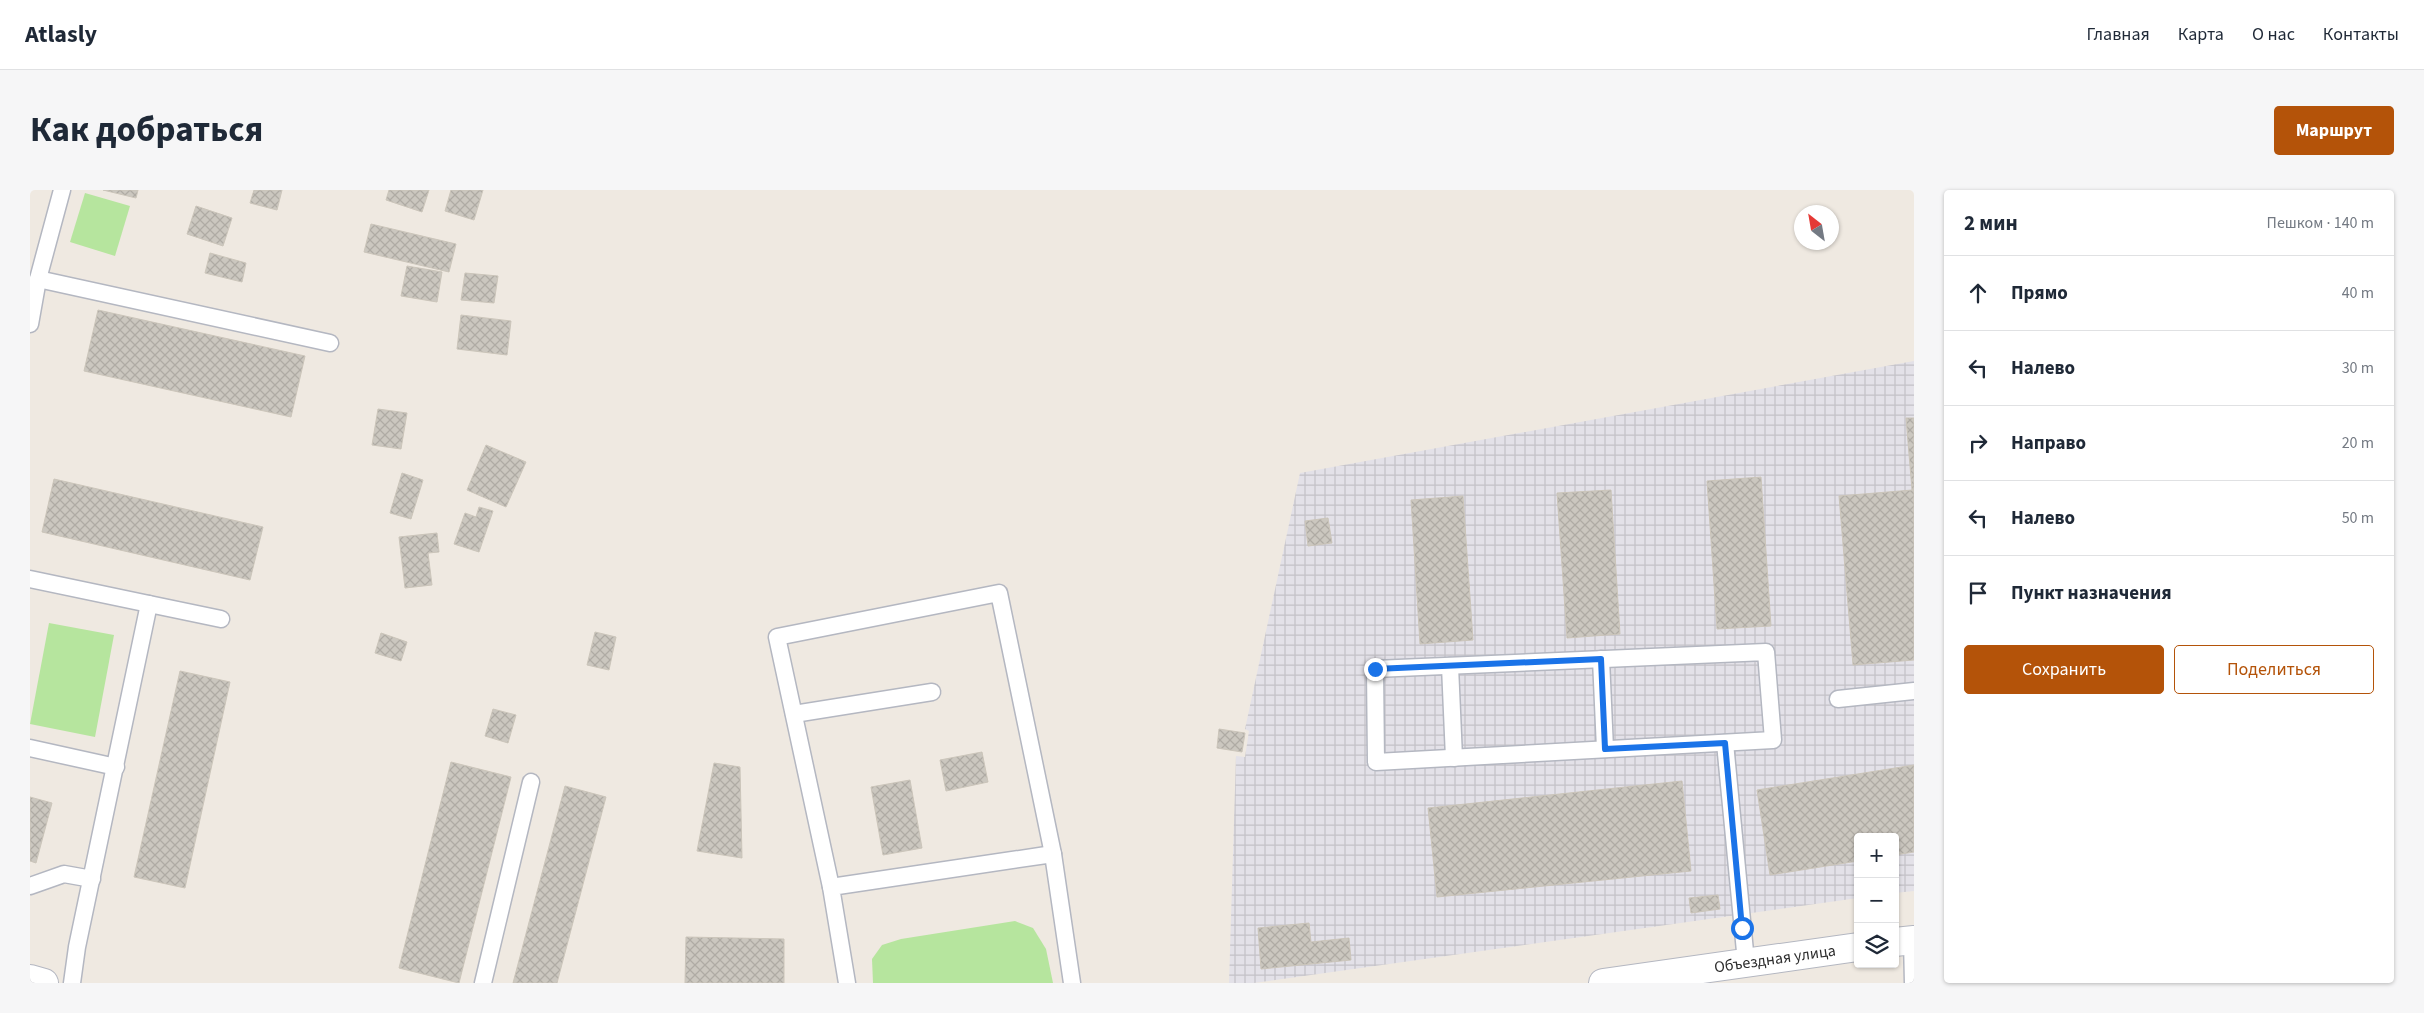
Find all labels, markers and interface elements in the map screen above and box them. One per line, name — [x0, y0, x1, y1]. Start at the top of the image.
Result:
text: Atlasly — [25, 17, 97, 52]
text: Главная — [2087, 22, 2150, 47]
text: Карта — [2178, 22, 2224, 47]
text: О нас — [2252, 22, 2295, 47]
text: Контакты — [2323, 22, 2399, 47]
text: Как добраться — [30, 105, 263, 155]
button: Маршрут — [2274, 106, 2394, 155]
north arrow — [1794, 205, 1839, 250]
text: 2 мин — [1964, 208, 2018, 238]
text: Пешком · 140 m — [2267, 212, 2374, 234]
icon: ahead — [1964, 279, 1992, 307]
text: Прямо — [2011, 280, 2068, 307]
text: 40 m — [2342, 282, 2374, 304]
icon: left — [1964, 354, 1992, 382]
text: Налево — [2011, 355, 2075, 382]
text: 30 m — [2342, 357, 2374, 379]
icon: right — [1964, 429, 1992, 457]
text: Направо — [2011, 430, 2086, 457]
text: 20 m — [2342, 432, 2374, 454]
icon: left — [1964, 504, 1992, 532]
text: Налево — [2011, 505, 2075, 532]
text: 50 m — [2342, 507, 2374, 529]
icon: arrive — [1964, 579, 1992, 607]
text: Пункт назначения — [2011, 580, 2172, 607]
button: Сохранить — [1964, 645, 2164, 694]
button: Поделиться — [2174, 645, 2374, 694]
route end — [1364, 658, 1387, 681]
map controls — [1854, 833, 1899, 968]
button: + — [1854, 833, 1899, 878]
button: − — [1854, 878, 1899, 923]
route start — [1731, 917, 1754, 940]
button: layers — [1854, 923, 1899, 968]
street label: Объездная улица — [1713, 940, 1837, 978]

